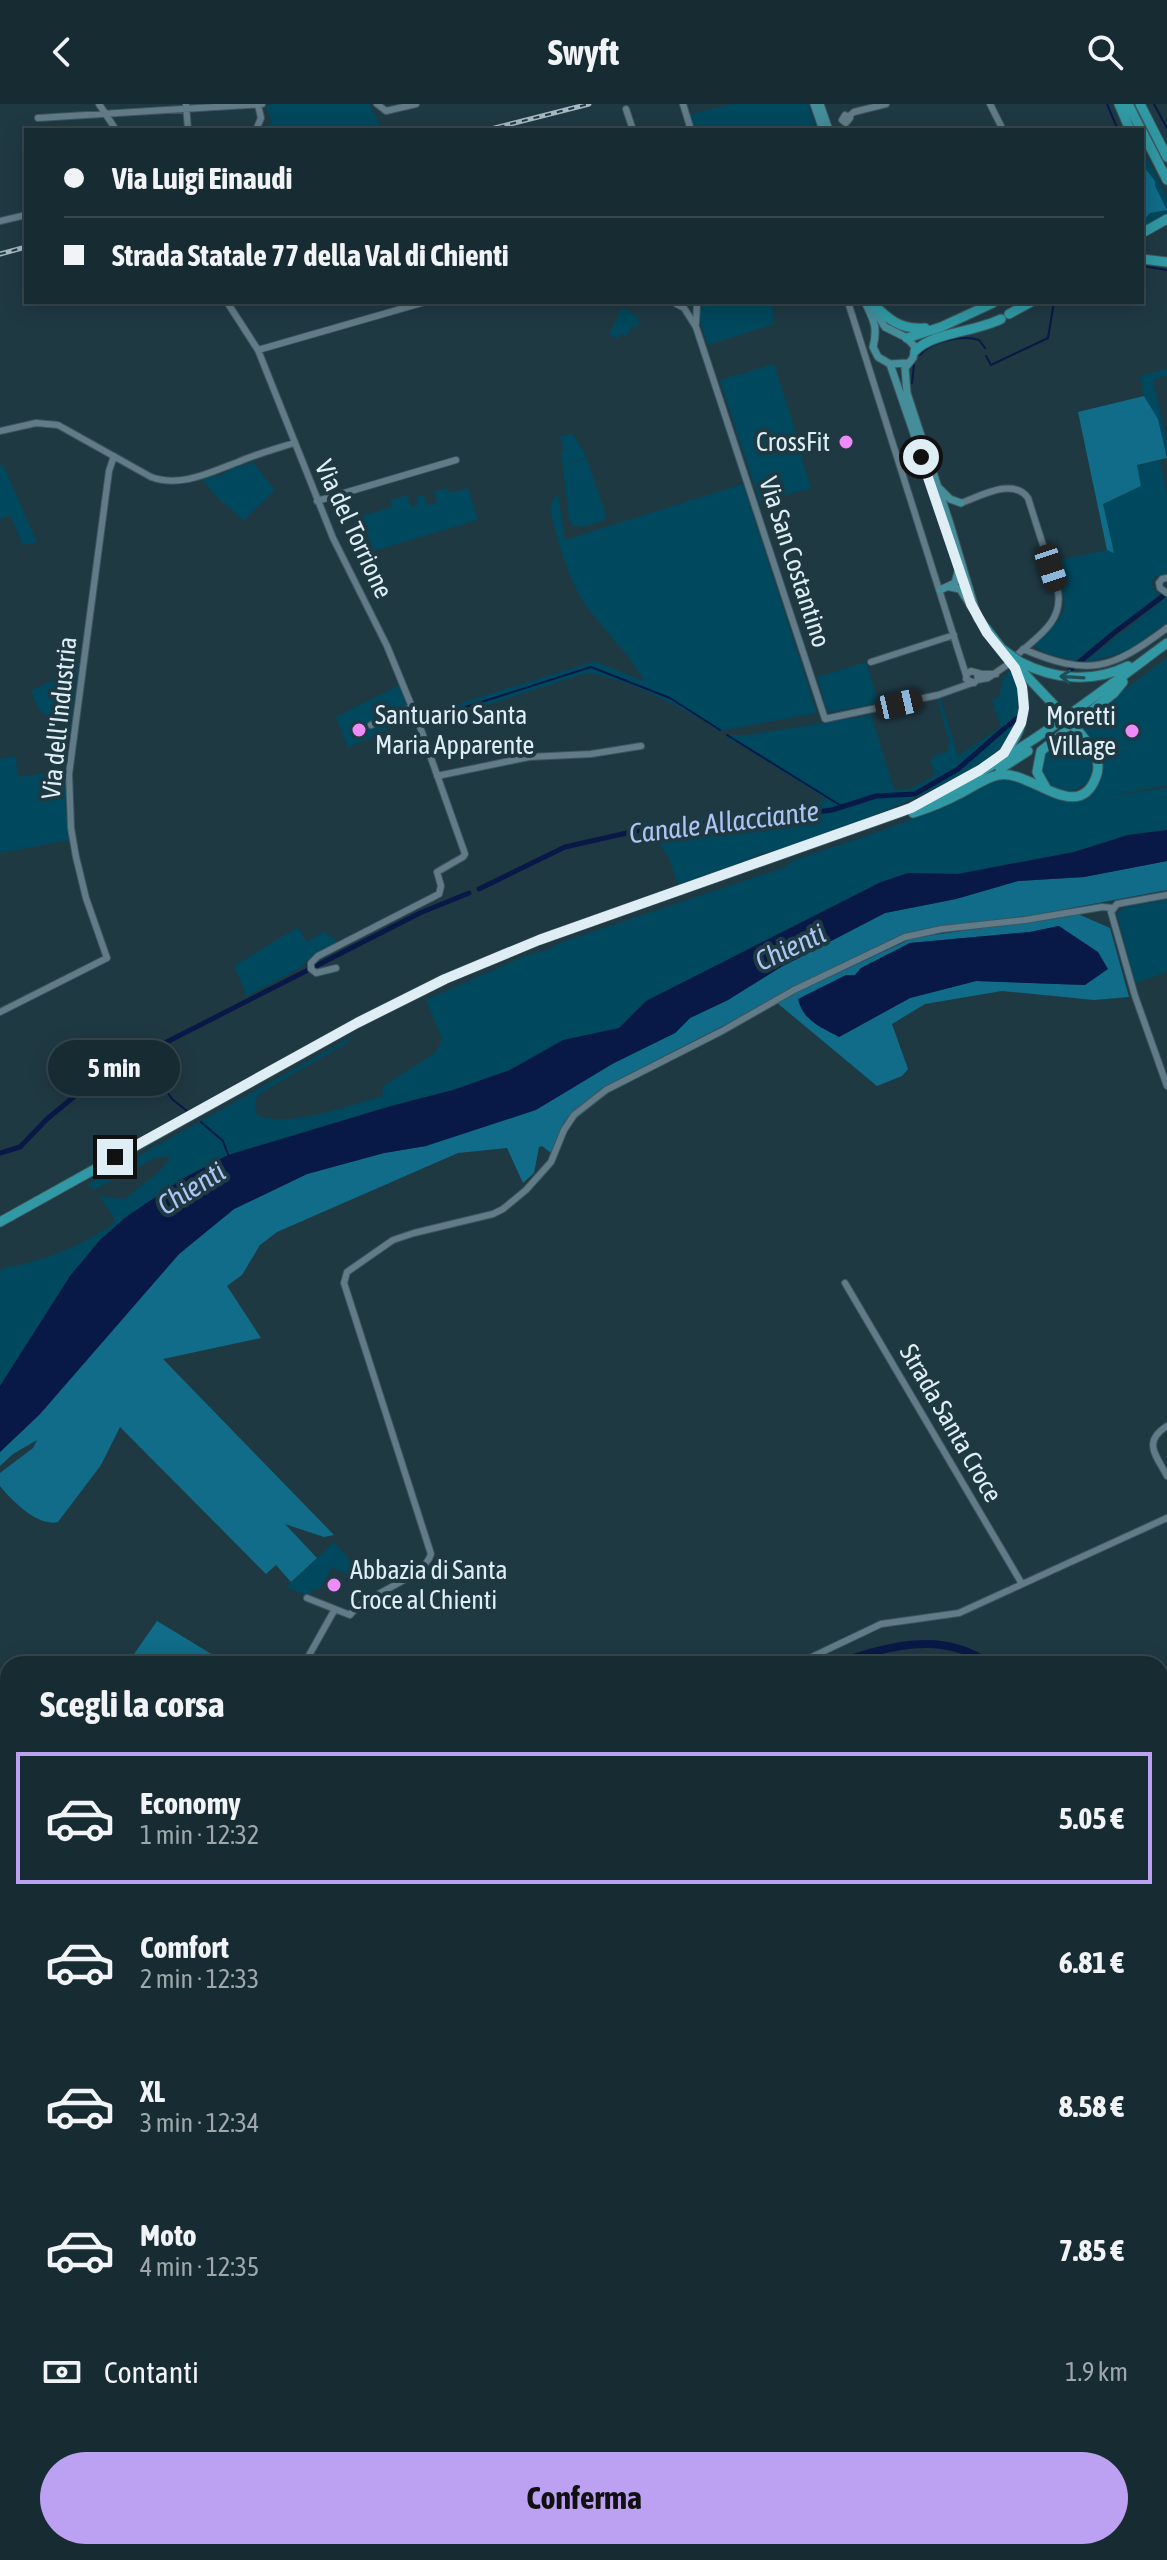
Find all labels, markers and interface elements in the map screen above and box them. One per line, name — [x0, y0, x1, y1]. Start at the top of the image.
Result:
icon: back — [40, 30, 84, 74]
icon: search — [1083, 30, 1127, 74]
text: Swyft — [548, 31, 619, 73]
text: Via Luigi Einaudi — [112, 161, 292, 195]
text: Strada Statale 77 della Val di Chienti — [112, 238, 509, 272]
place label: CrossFit — [756, 427, 830, 457]
marker: CrossFit — [837, 433, 855, 451]
route start — [903, 439, 939, 475]
street label: Via del Torrione — [309, 455, 399, 603]
street label: Via San Costantino — [753, 473, 837, 651]
car — [1032, 541, 1070, 595]
street label: Via dell'Industria — [36, 635, 82, 801]
one-way arrow — [1059, 669, 1086, 684]
car — [873, 687, 925, 721]
place label: Santuario Santa Maria Apparente — [375, 700, 534, 760]
place label: Moretti Village — [1046, 701, 1116, 761]
marker: Santuario Santa Maria Apparente — [350, 721, 368, 739]
marker: Moretti Village — [1123, 722, 1141, 740]
water label: Canale Allacciante — [627, 794, 821, 850]
water label: Chienti — [750, 917, 830, 977]
callout: 5 min — [49, 1041, 181, 1097]
text: 5 min — [87, 1053, 141, 1083]
route end — [97, 1139, 133, 1175]
water label: Chienti — [151, 1155, 231, 1221]
street label: Strada Santa Croce — [894, 1339, 1008, 1507]
place label: Abbazia di Santa Croce al Chienti — [350, 1555, 508, 1615]
marker: Abbazia di Santa Croce al Chienti — [325, 1576, 343, 1594]
text: Scegli la corsa — [40, 1683, 225, 1725]
icon: car — [44, 1782, 116, 1854]
text: Economy — [140, 1786, 241, 1820]
text: 5.05 € — [1059, 1801, 1124, 1835]
text: 1 min · 12:32 — [140, 1820, 259, 1850]
icon: car — [44, 1926, 116, 1998]
text: Comfort — [140, 1930, 229, 1964]
text: 6.81 € — [1059, 1945, 1124, 1979]
text: 2 min · 12:33 — [140, 1964, 259, 1994]
icon: car — [44, 2070, 116, 2142]
text: XL — [140, 2074, 165, 2108]
text: 8.58 € — [1059, 2089, 1124, 2123]
text: 3 min · 12:34 — [140, 2108, 259, 2138]
icon: car — [44, 2214, 116, 2286]
text: Moto — [140, 2218, 197, 2252]
text: 7.85 € — [1059, 2233, 1124, 2267]
text: 4 min · 12:35 — [140, 2252, 259, 2282]
icon: cash — [40, 2350, 84, 2394]
text: Contanti — [104, 2355, 199, 2389]
text: 1.9 km — [1065, 2357, 1128, 2387]
button: Conferma — [40, 2452, 1128, 2544]

